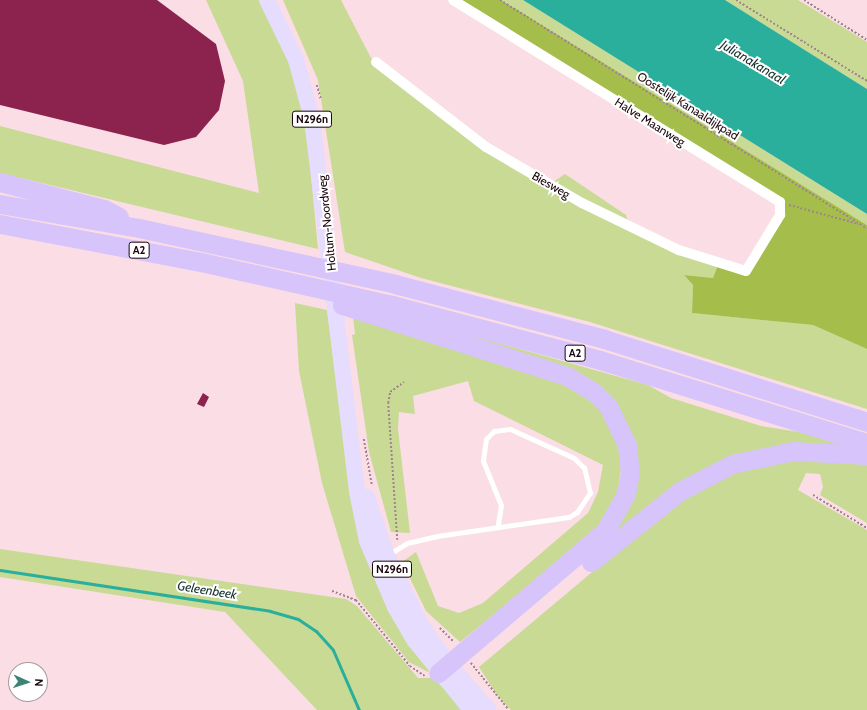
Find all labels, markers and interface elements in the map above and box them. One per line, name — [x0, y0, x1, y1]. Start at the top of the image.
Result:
water label: Julianakanaal — [718, 37, 788, 87]
street label: Oostelijk Kanaaldijkpad — [635, 69, 741, 143]
street label: Halve Maanweg — [612, 95, 688, 149]
road number: N296n — [291, 110, 333, 128]
street label: Biesweg — [529, 168, 573, 202]
street label: Holtum-Noordweg — [315, 174, 339, 272]
road number: A2 — [128, 241, 150, 259]
road number: A2 — [564, 344, 586, 362]
road number: N296n — [371, 560, 413, 578]
water label: Geleenbeek — [176, 578, 238, 602]
north arrow — [8, 662, 48, 702]
text: N — [32, 678, 46, 687]

